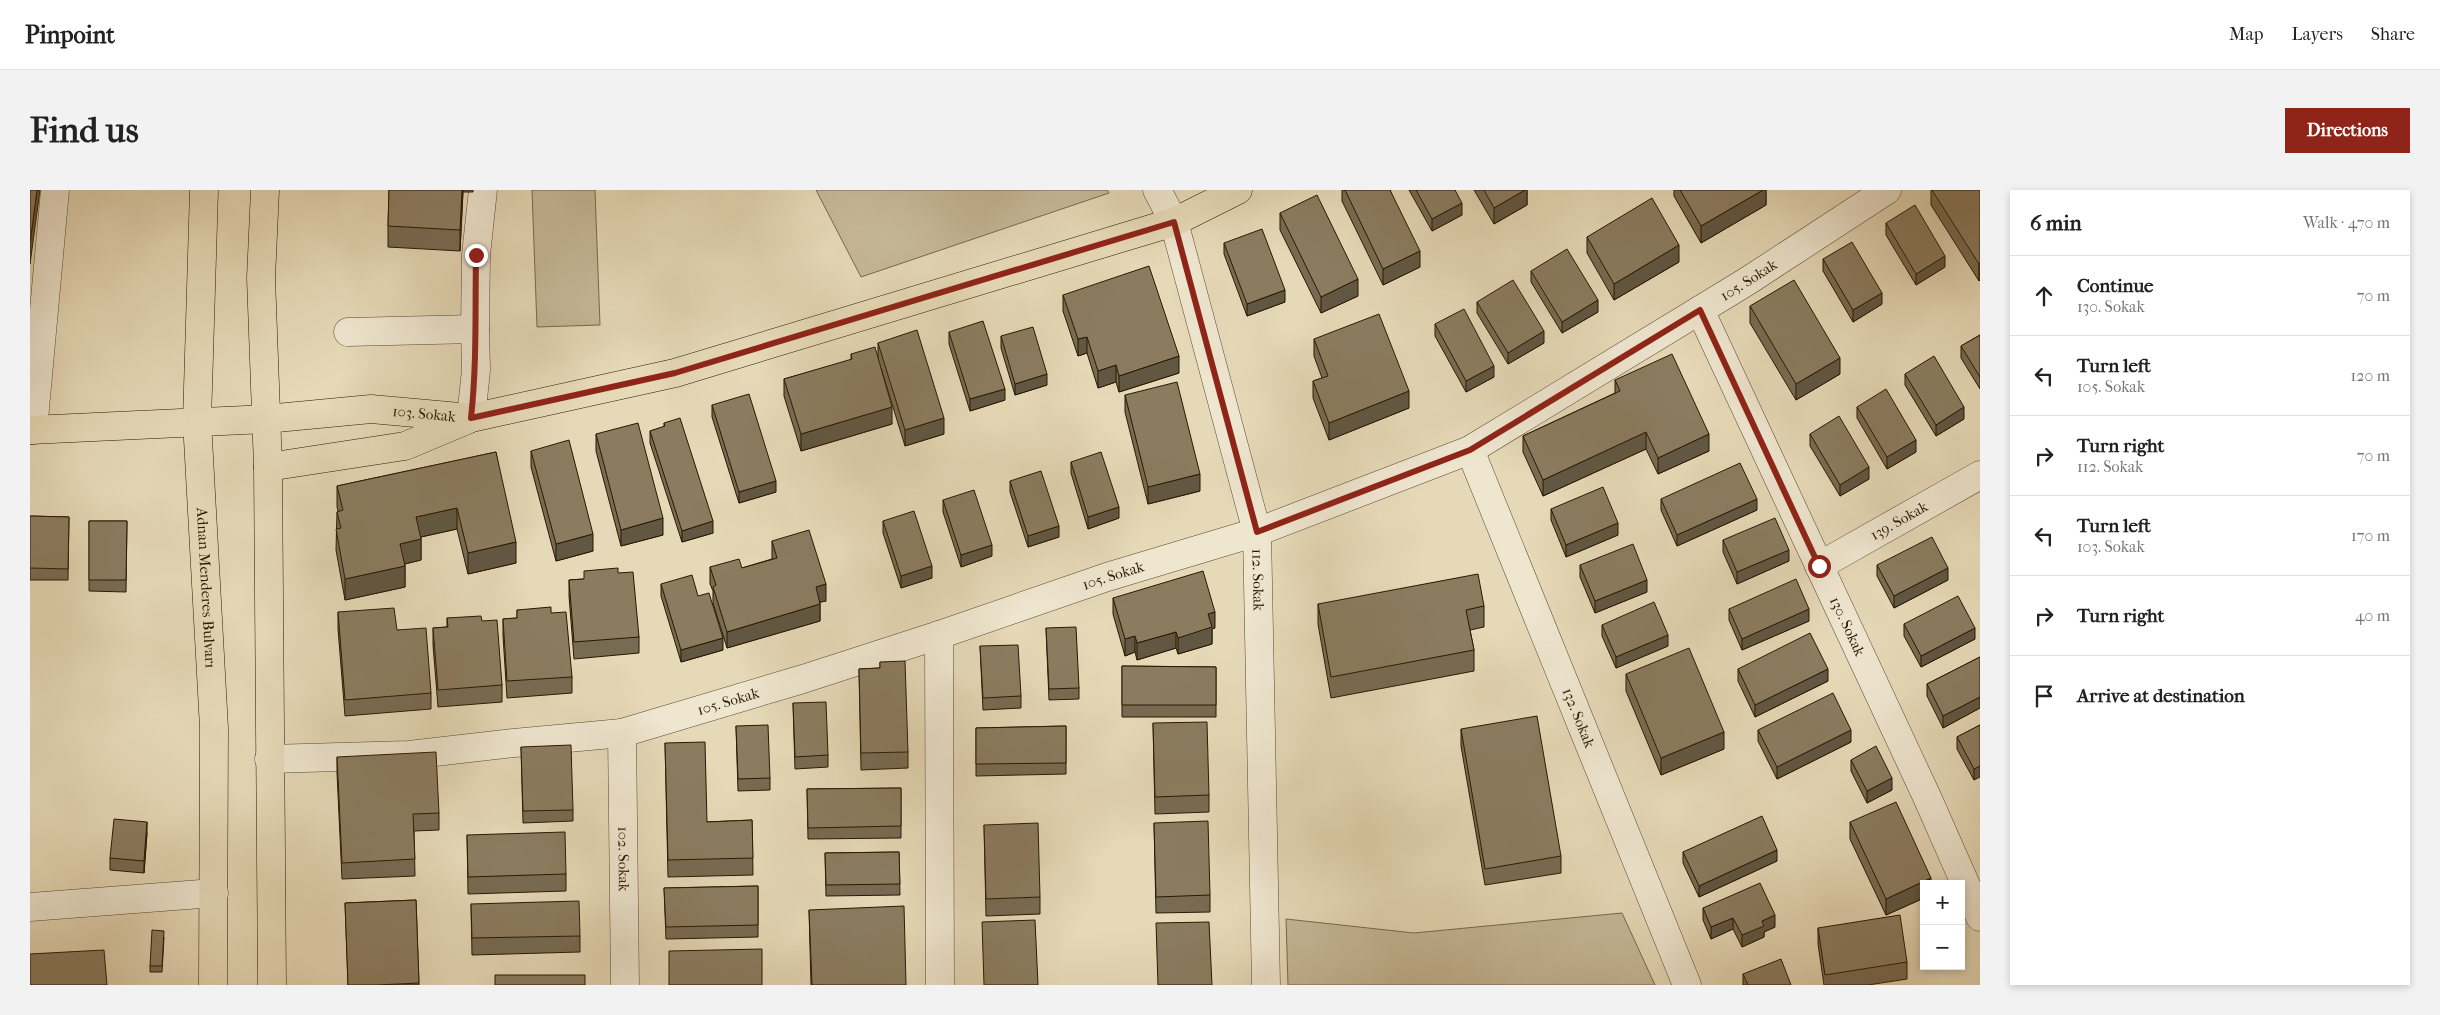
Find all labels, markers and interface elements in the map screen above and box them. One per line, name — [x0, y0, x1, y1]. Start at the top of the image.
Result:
text: Pinpoint — [25, 21, 115, 49]
text: Map — [2229, 24, 2263, 45]
text: Layers — [2291, 24, 2343, 45]
text: Share — [2371, 24, 2415, 45]
button: Directions — [2285, 108, 2410, 153]
text: Find us — [30, 110, 139, 151]
text: 6 min — [2030, 211, 2082, 235]
text: Walk · 470 m — [2303, 213, 2390, 232]
route end — [465, 244, 488, 267]
street label: 105. Sokak — [1717, 255, 1781, 305]
text: Continue — [2077, 275, 2153, 297]
icon: ahead — [2030, 282, 2058, 310]
text: 70 m — [2357, 286, 2390, 305]
text: 130. Sokak — [2077, 297, 2145, 316]
text: Turn left — [2077, 355, 2151, 377]
icon: left — [2030, 362, 2058, 390]
text: 120 m — [2351, 366, 2390, 385]
text: 105. Sokak — [2077, 377, 2145, 396]
street label: 103. Sokak — [392, 402, 457, 426]
text: Turn right — [2077, 435, 2164, 457]
icon: right — [2030, 442, 2058, 470]
text: 70 m — [2357, 446, 2390, 465]
text: 112. Sokak — [2077, 457, 2143, 476]
street label: 139. Sokak — [1867, 497, 1931, 544]
street label: Adnan Menderes Bulvarı — [193, 506, 220, 669]
text: Turn left — [2077, 515, 2151, 537]
icon: left — [2030, 522, 2058, 550]
text: 170 m — [2351, 526, 2390, 545]
text: 103. Sokak — [2077, 537, 2145, 556]
street label: 112. Sokak — [1248, 549, 1268, 611]
route start — [1808, 555, 1831, 578]
street label: 105. Sokak — [1080, 557, 1146, 594]
street label: 130. Sokak — [1826, 594, 1869, 659]
icon: right — [2030, 602, 2058, 630]
text: Turn right — [2077, 605, 2164, 627]
text: 40 m — [2355, 606, 2390, 625]
icon: arrive — [2030, 682, 2058, 710]
street label: 105. Sokak — [695, 684, 762, 719]
street label: 132. Sokak — [1558, 685, 1599, 751]
text: Arrive at destination — [2077, 685, 2245, 707]
street label: 102. Sokak — [614, 826, 633, 892]
map controls — [1920, 880, 1965, 970]
button: + — [1920, 880, 1965, 925]
button: − — [1920, 925, 1965, 970]

